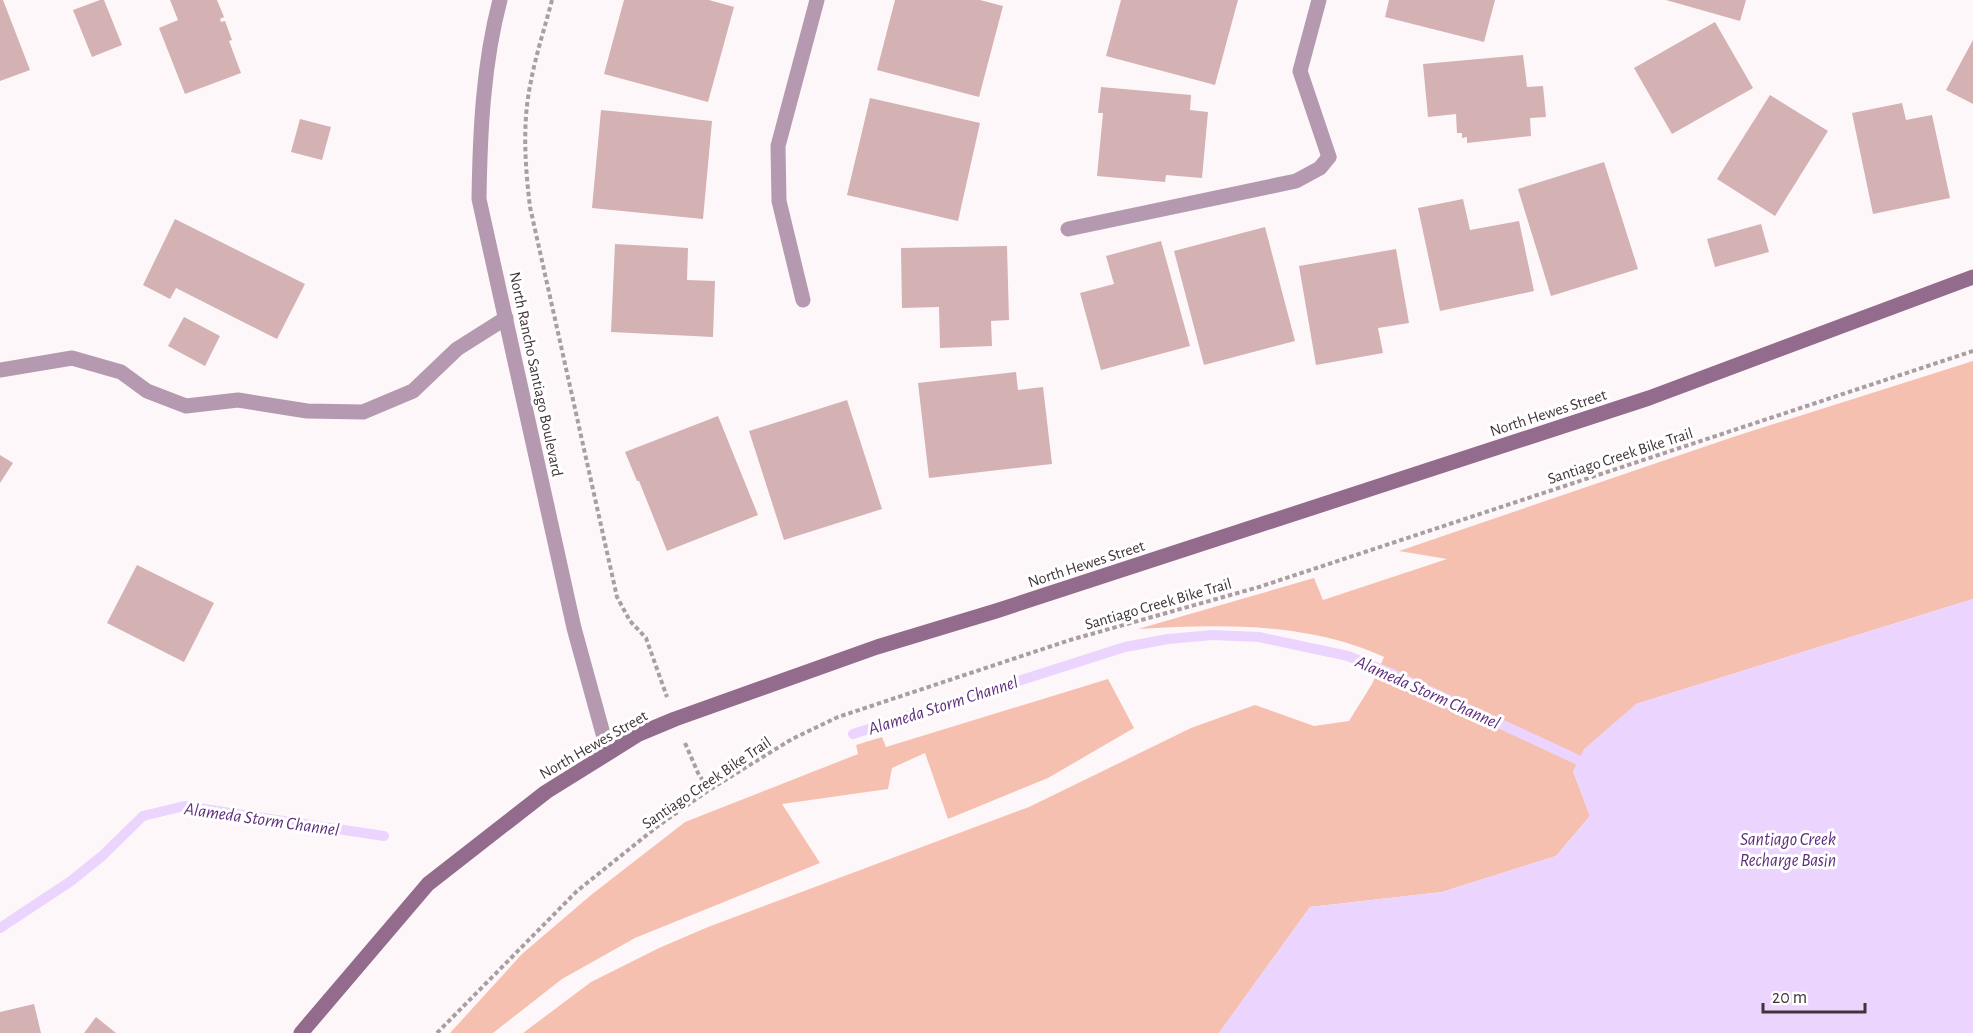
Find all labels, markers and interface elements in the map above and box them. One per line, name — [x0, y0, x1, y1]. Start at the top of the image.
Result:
street label: North Rancho Santiago Boulevard — [506, 270, 566, 478]
street label: North Hewes Street — [1488, 387, 1609, 439]
street label: Santiago Creek Bike Trail — [1546, 425, 1695, 487]
street label: North Hewes Street — [1026, 538, 1147, 590]
street label: Santiago Creek Bike Trail — [1083, 575, 1233, 633]
water label: Alameda Storm Channel — [1352, 653, 1503, 733]
water label: Alameda Storm Channel — [865, 673, 1020, 739]
street label: North Hewes Street — [537, 708, 650, 782]
street label: Santiago Creek Bike Trail — [639, 734, 774, 832]
water label: Alameda Storm Channel — [182, 800, 340, 840]
water label: Santiago Creek Recharge Basin — [1740, 831, 1836, 870]
scale bar — [1763, 976, 1865, 1014]
text: 20 m — [1772, 989, 1807, 1007]

